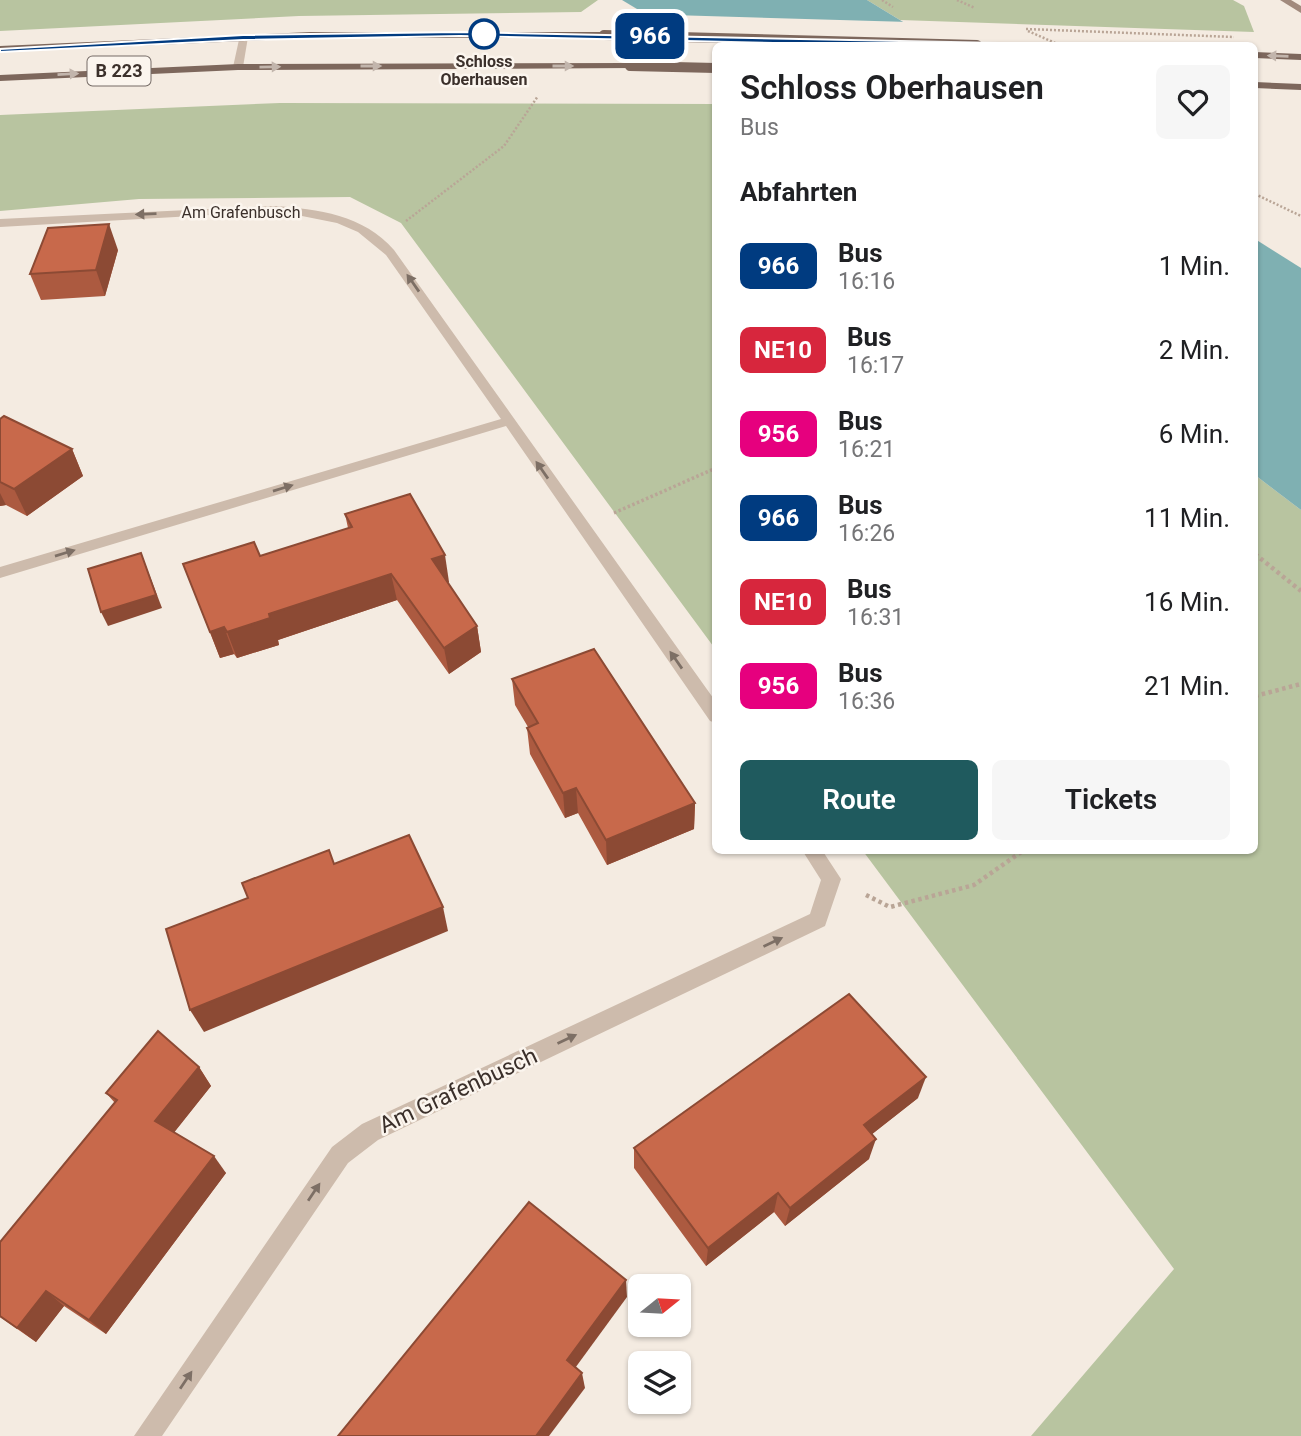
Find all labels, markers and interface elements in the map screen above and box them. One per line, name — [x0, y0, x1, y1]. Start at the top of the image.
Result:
line badge: 966 — [610, 13, 690, 59]
marker: Schloss Oberhausen — [469, 19, 499, 49]
text: 966 — [629, 22, 671, 50]
one-way arrow — [1267, 50, 1289, 61]
place label: Schloss Oberhausen — [441, 52, 527, 89]
road number: B 223 — [88, 56, 150, 86]
one-way arrow — [360, 60, 382, 72]
one-way arrow — [552, 60, 574, 72]
one-way arrow — [259, 61, 281, 73]
button: heart — [1156, 65, 1230, 139]
one-way arrow — [57, 68, 79, 79]
text: Schloss Oberhausen — [740, 68, 1044, 107]
text: Bus — [740, 114, 779, 141]
text: Abfahrten — [740, 177, 857, 207]
street label: Am Grafenbusch — [181, 203, 301, 222]
one-way arrow — [135, 208, 157, 219]
text: Bus — [838, 238, 883, 268]
text: 1 Min. — [1159, 251, 1230, 281]
text: 966 — [758, 252, 799, 280]
text: 16:16 — [838, 268, 895, 295]
one-way arrow — [406, 274, 420, 292]
text: Bus — [847, 322, 892, 352]
text: 2 Min. — [1159, 335, 1230, 365]
text: NE10 — [754, 336, 812, 364]
text: 16:17 — [847, 352, 904, 379]
text: Bus — [838, 406, 883, 436]
text: 6 Min. — [1159, 419, 1230, 449]
text: 956 — [758, 420, 799, 448]
text: 16:21 — [838, 436, 895, 463]
one-way arrow — [535, 461, 549, 479]
one-way arrow — [273, 483, 294, 493]
text: Bus — [838, 490, 883, 520]
text: 11 Min. — [1144, 503, 1230, 533]
text: 966 — [758, 504, 799, 532]
text: 16:26 — [838, 520, 895, 547]
one-way arrow — [55, 548, 76, 558]
text: Bus — [847, 574, 892, 604]
text: 16 Min. — [1144, 587, 1230, 617]
text: NE10 — [754, 588, 812, 616]
text: 16:31 — [847, 604, 904, 631]
one-way arrow — [669, 651, 683, 669]
text: Bus — [838, 658, 883, 688]
text: 21 Min. — [1144, 671, 1230, 701]
text: 956 — [758, 672, 799, 700]
text: 16:36 — [838, 688, 895, 715]
button: Route — [740, 760, 978, 840]
button: Tickets — [992, 760, 1230, 840]
one-way arrow — [763, 936, 783, 948]
one-way arrow — [557, 1033, 577, 1045]
street label: Am Grafenbusch — [375, 1042, 541, 1139]
one-way arrow — [307, 1183, 321, 1201]
north arrow — [628, 1274, 691, 1337]
map controls — [628, 1274, 691, 1414]
button: layers — [628, 1351, 691, 1414]
one-way arrow — [179, 1371, 193, 1389]

